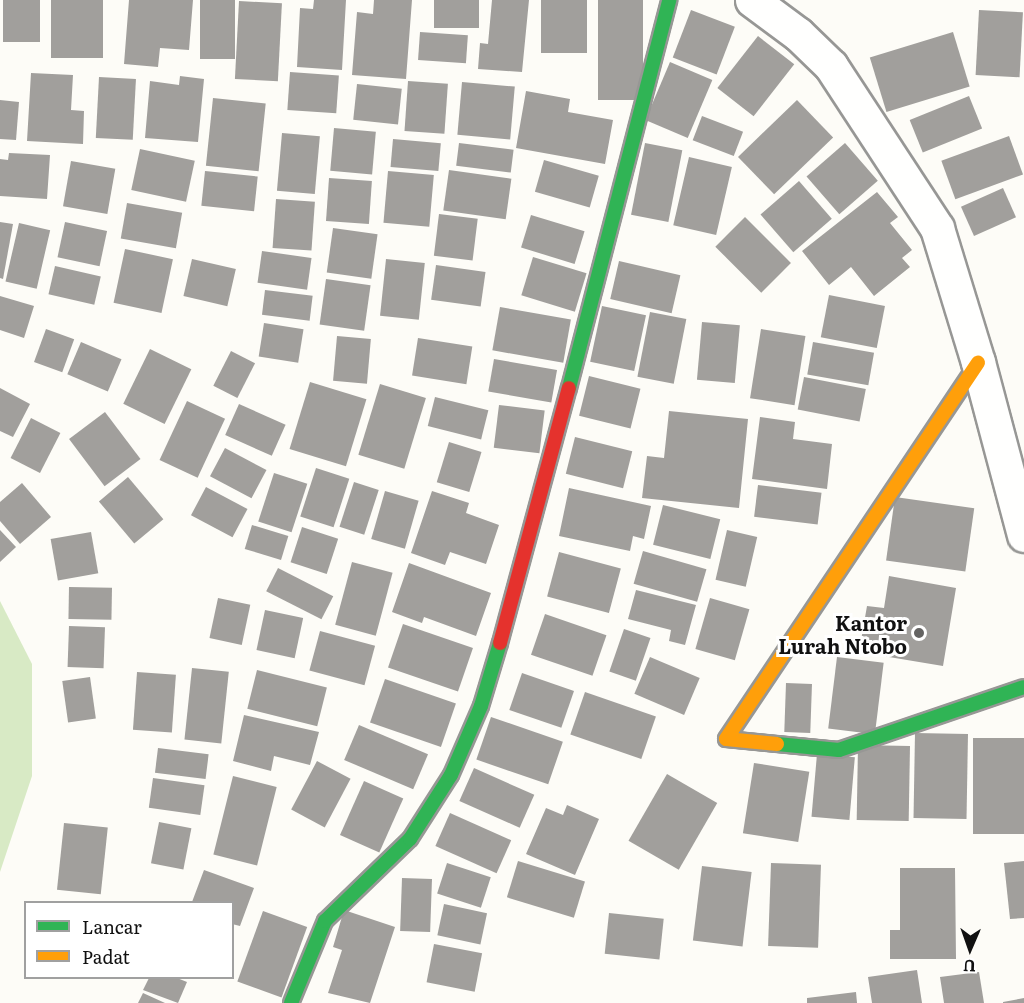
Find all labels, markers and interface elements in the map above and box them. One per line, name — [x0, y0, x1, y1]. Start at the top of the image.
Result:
place label: Kantor Lurah Ntobo — [778, 610, 907, 657]
marker: Kantor Lurah Ntobo — [912, 626, 926, 640]
legend — [24, 901, 234, 979]
text: Lancar — [82, 913, 142, 940]
north arrow — [940, 919, 1000, 979]
text: Padat — [82, 943, 130, 970]
text: U — [963, 955, 976, 979]

